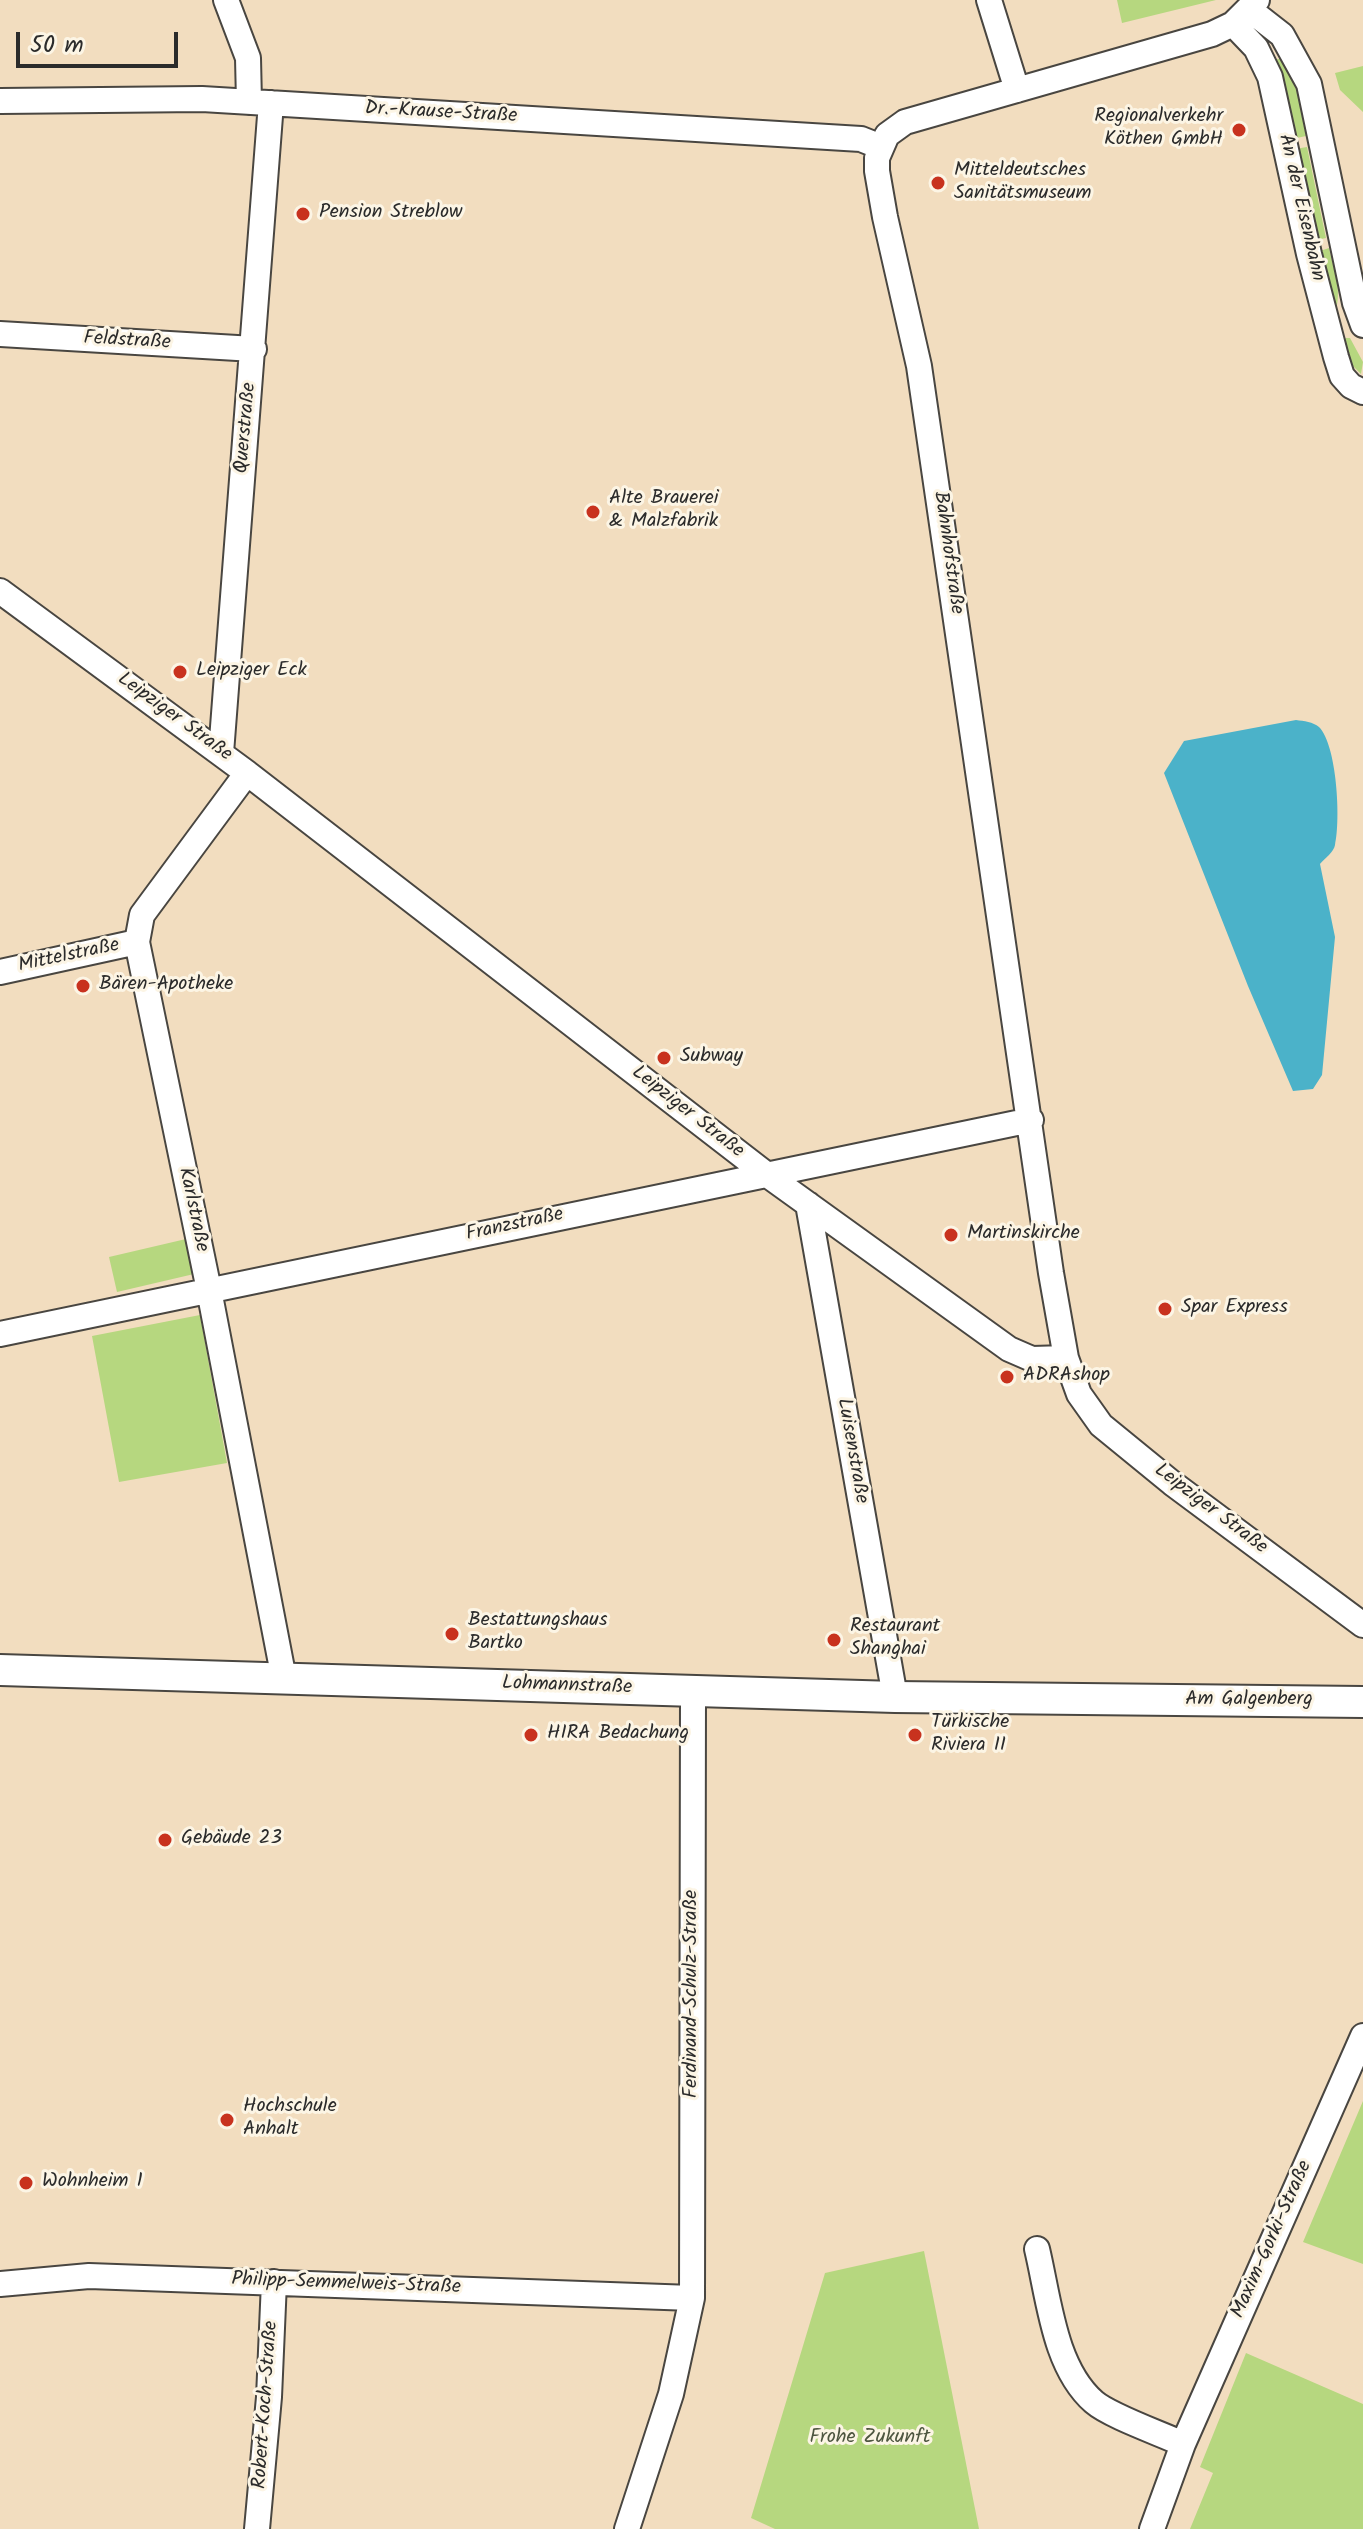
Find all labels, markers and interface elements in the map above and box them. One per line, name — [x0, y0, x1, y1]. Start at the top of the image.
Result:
scale bar — [20, 16, 182, 66]
text: 50 m — [30, 26, 84, 65]
street label: Dr.-Krause-Straße — [364, 98, 518, 130]
place label: Regionalverkehr Köthen GmbH — [1094, 106, 1223, 153]
marker: Regionalverkehr Köthen GmbH — [1230, 121, 1248, 139]
street label: An der Eisenbahn — [1271, 132, 1329, 284]
place label: Mitteldeutsches Sanitätsmuseum — [954, 160, 1091, 207]
marker: Mitteldeutsches Sanitätsmuseum — [929, 174, 947, 192]
place label: Pension Streblow — [319, 202, 462, 226]
marker: Pension Streblow — [294, 205, 312, 223]
street label: Feldstraße — [83, 328, 171, 356]
street label: Querstraße — [231, 382, 263, 474]
place label: Alte Brauerei & Malzfabrik — [609, 488, 719, 535]
street label: Bahnhofstraße — [927, 490, 967, 616]
marker: Alte Brauerei & Malzfabrik — [584, 503, 602, 521]
place label: Leipziger Eck — [196, 660, 307, 684]
marker: Leipziger Eck — [171, 663, 189, 681]
street label: Leipziger Straße — [112, 668, 236, 768]
street label: Mittelstraße — [16, 935, 122, 979]
place label: Bären-Apotheke — [99, 974, 233, 998]
marker: Bären-Apotheke — [74, 977, 92, 995]
place label: Subway — [680, 1046, 743, 1070]
marker: Subway — [655, 1049, 673, 1067]
street label: Leipziger Straße — [626, 1062, 748, 1164]
street label: Karlstraße — [171, 1166, 213, 1254]
street label: Franzstraße — [464, 1204, 566, 1248]
place label: Martinskirche — [967, 1223, 1080, 1247]
marker: Martinskirche — [942, 1226, 960, 1244]
place label: Spar Express — [1181, 1297, 1288, 1321]
marker: Spar Express — [1156, 1300, 1174, 1318]
place label: ADRAshop — [1023, 1365, 1110, 1389]
marker: ADRAshop — [998, 1368, 1016, 1386]
street label: Luisenstraße — [830, 1397, 872, 1505]
street label: Leipziger Straße — [1148, 1459, 1272, 1561]
place label: Bestattungshaus Bartko — [468, 1610, 607, 1657]
place label: Restaurant Shanghai — [850, 1616, 940, 1663]
marker: Bestattungshaus Bartko — [443, 1625, 461, 1643]
marker: Restaurant Shanghai — [825, 1631, 843, 1649]
street label: Lohmannstraße — [501, 1673, 633, 1701]
street label: Am Galgenberg — [1185, 1689, 1313, 1713]
place label: Türkische Riviera II — [931, 1712, 1009, 1759]
place label: HIRA Bedachung — [547, 1723, 689, 1747]
marker: HIRA Bedachung — [522, 1726, 540, 1744]
marker: Türkische Riviera II — [906, 1726, 924, 1744]
place label: Gebäude 23 — [181, 1828, 282, 1852]
marker: Gebäude 23 — [156, 1831, 174, 1849]
street label: Ferdinand-Schulz-Straße — [681, 1890, 705, 2098]
place label: Hochschule Anhalt — [243, 2096, 337, 2143]
marker: Hochschule Anhalt — [218, 2111, 236, 2129]
street label: Maxim-Gorki-Straße — [1227, 2158, 1319, 2322]
place label: Wohnheim 1 — [42, 2171, 143, 2195]
marker: Wohnheim 1 — [17, 2174, 35, 2192]
street label: Philipp-Semmelweis-Straße — [231, 2269, 461, 2301]
street label: Robert-Koch-Straße — [249, 2320, 285, 2490]
park label: Frohe Zukunft — [810, 2427, 930, 2451]

